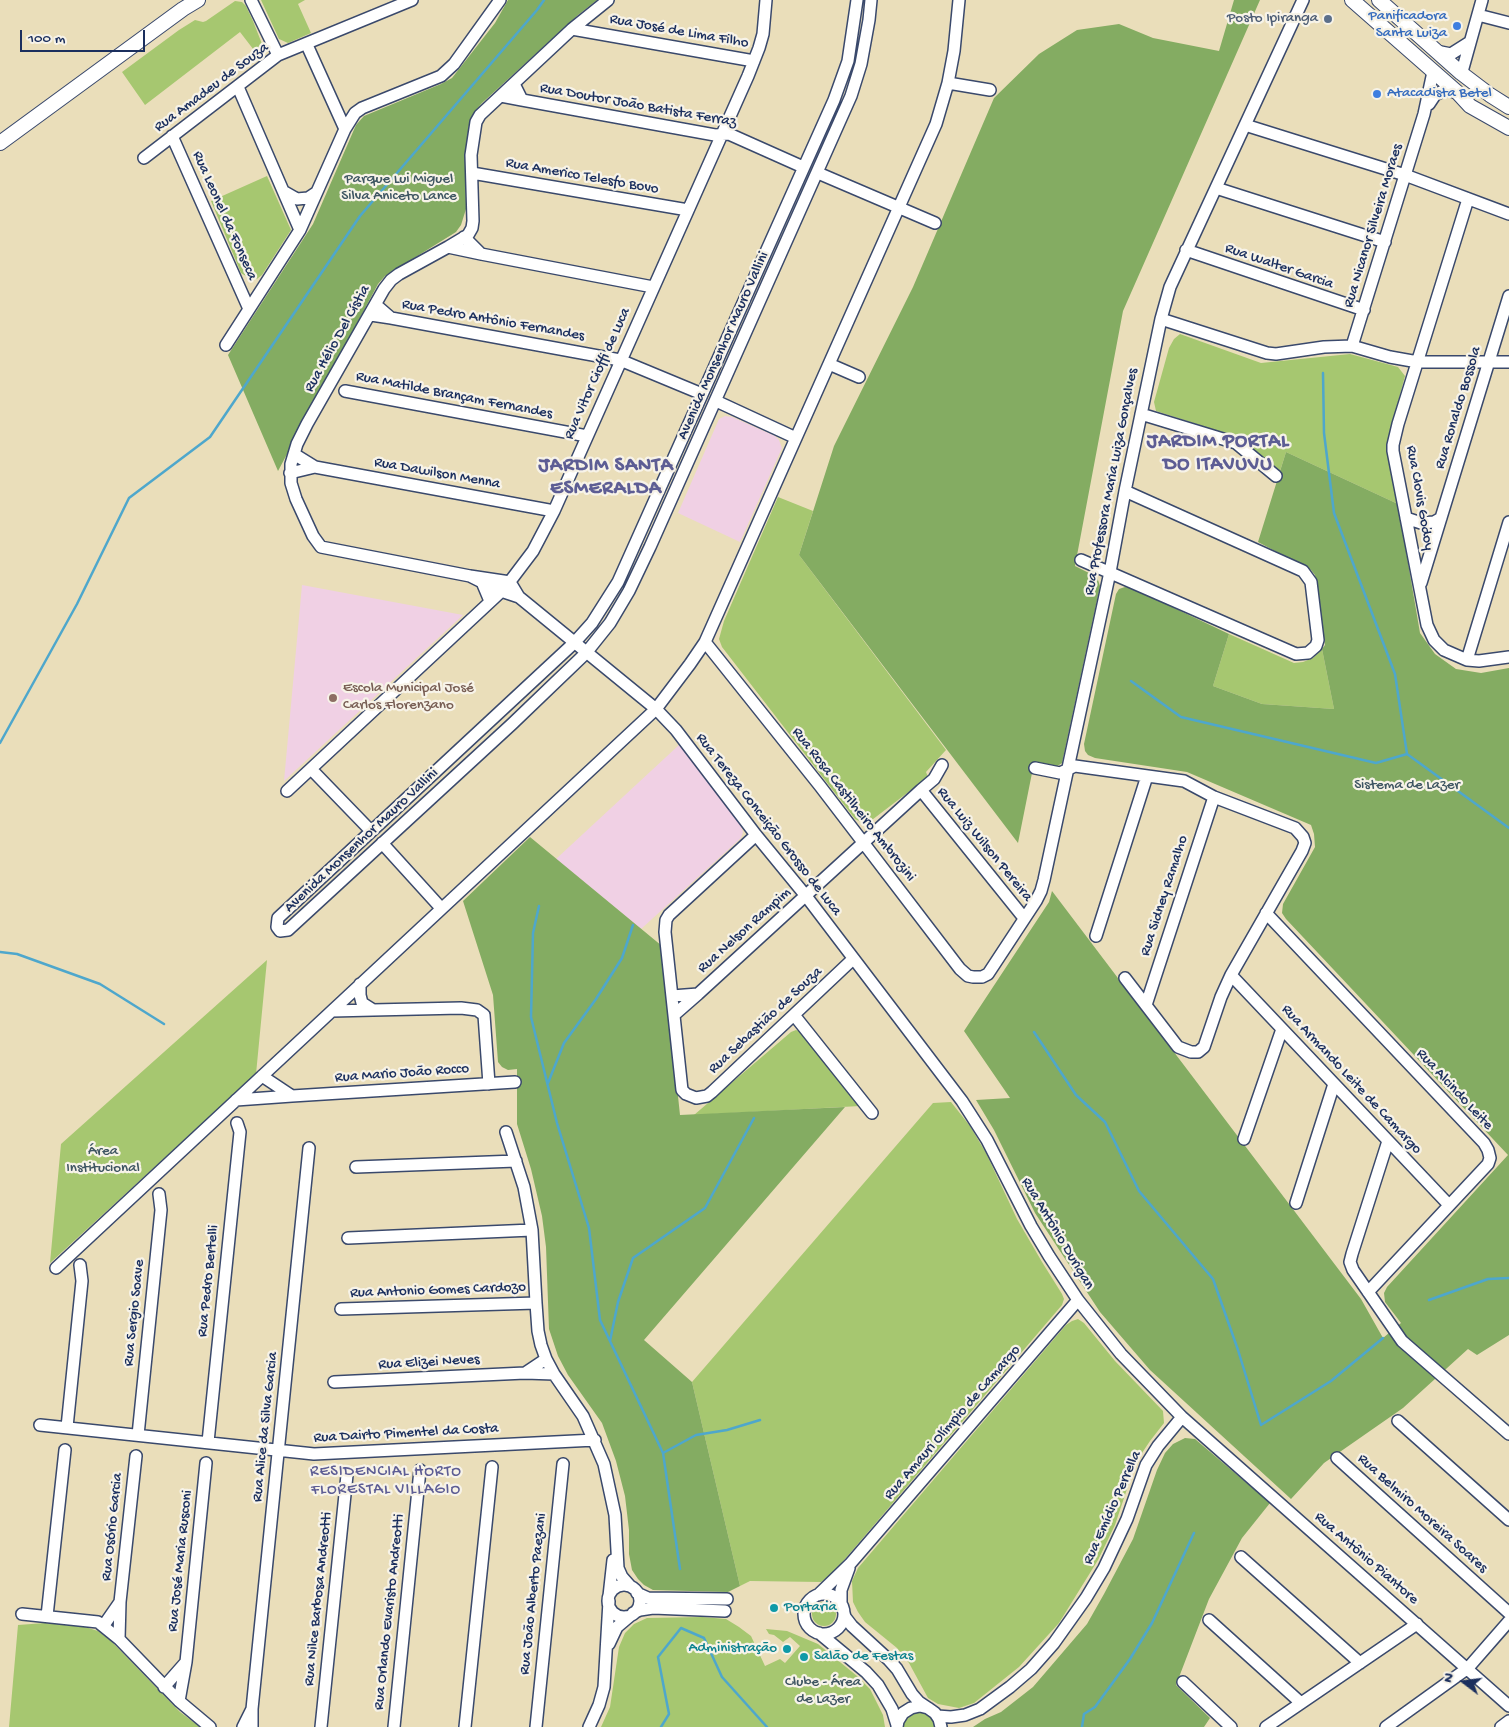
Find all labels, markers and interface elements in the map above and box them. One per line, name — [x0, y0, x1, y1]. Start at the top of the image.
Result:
place label: Panificadora Santa Luiza — [1369, 8, 1447, 43]
place label: Posto Ipiranga — [1227, 10, 1318, 28]
street label: Rua José de Lima Filho — [608, 11, 750, 53]
marker: Posto Ipiranga — [1322, 13, 1334, 25]
scale bar — [22, 20, 148, 52]
marker: Panificadora Santa Luiza — [1451, 20, 1463, 32]
text: 100 m — [28, 30, 65, 48]
street label: Rua Amadeu de Souza — [151, 39, 273, 137]
street label: Rua Doutor João Batista Ferraz — [538, 80, 738, 132]
place label: Atacadista Betel — [1387, 85, 1492, 103]
marker: Atacadista Betel — [1371, 88, 1383, 100]
street label: Rua Nicanor Silveira Moraes — [1340, 142, 1408, 310]
street label: Rua Leonel da Fonseca — [187, 149, 261, 283]
street label: Rua Americo Telesfo Bovo — [504, 155, 660, 199]
park label: Parque Lui Miguel Silva Aniceto Lance — [341, 171, 457, 206]
street label: Rua Walter Garcia — [1222, 240, 1336, 294]
street label: Avenida Monsenhor Mauro Vallini — [674, 249, 774, 443]
street label: Rua Hélio Del Cístia — [301, 282, 375, 396]
street label: Rua Pedro Antônio Fernandes — [400, 296, 586, 346]
street label: Rua Vitor Cioffi de Luca — [561, 305, 635, 443]
street label: Rua Ronaldo Bossola — [1432, 345, 1486, 471]
street label: Rua Professora Maria Luiza Gonçalves — [1081, 367, 1143, 597]
street label: Rua Matilde Brançam Fernandes — [354, 368, 554, 424]
district label: JARDIM PORTAL DO ITAVUVU — [1145, 431, 1291, 478]
street label: Rua Clovis Godoy — [1401, 444, 1437, 552]
street label: Rua Dawilson Menna — [373, 454, 501, 494]
district label: JARDIM SANTA ESMERALDA — [537, 455, 675, 502]
place label: Escola Municipal José Carlos Florenzano — [343, 680, 474, 715]
marker: Escola Municipal José Carlos Florenzano — [327, 692, 339, 704]
street label: Rua Rosa Castilheiro Ambrozini — [787, 724, 919, 886]
street label: Rua Tereza Conceição Grosso de Luca — [691, 730, 845, 920]
street label: Avenida Monsenhor Mauro Vallini — [281, 765, 443, 917]
park label: Sistema de Lazer — [1354, 777, 1460, 795]
street label: Rua Luiz Wilson Pereira — [932, 784, 1036, 906]
street label: Rua Sidney Ramalho — [1137, 833, 1193, 959]
street label: Rua Nelson Rampim — [694, 884, 796, 978]
street label: Rua Sebastião de Souza — [705, 964, 827, 1078]
street label: Rua Armando Leite de Camargo — [1277, 1001, 1425, 1159]
street label: Rua Alcindo Leite — [1412, 1046, 1496, 1134]
street label: Rua Mario João Rocco — [334, 1060, 470, 1088]
park label: Área Institucional — [66, 1143, 140, 1178]
street label: Rua Antônio Durigan — [1016, 1175, 1098, 1293]
street label: Rua Pedro Bertelli — [194, 1224, 224, 1338]
street label: Rua Sergio Soave — [120, 1259, 150, 1367]
street label: Rua Antonio Gomes Cardozo — [350, 1279, 526, 1303]
street label: Rua Amauri Olímpio de Camargo — [881, 1342, 1025, 1504]
street label: Rua Alice da Silva Garcia — [249, 1351, 283, 1503]
street label: Rua Elizei Neves — [378, 1351, 480, 1375]
street label: Rua Dairto Pimentel da Costa — [313, 1420, 499, 1448]
street label: Rua Emídio Perrella — [1080, 1448, 1146, 1568]
street label: Rua Belmiro Moreira Soares — [1353, 1451, 1491, 1577]
district label: RESIDENCIAL HORTO FLORESTAL VILLAGIO — [308, 1463, 464, 1501]
street label: Rua Osório Garcia — [98, 1472, 128, 1582]
street label: Rua José Maria Rusconi — [165, 1489, 197, 1633]
street label: Rua Antônio Piantore — [1310, 1509, 1422, 1609]
street label: Rua Nilce Barbosa Andreotti — [301, 1511, 337, 1687]
street label: Rua João Alberto Paezani — [517, 1512, 551, 1676]
street label: Rua Orlando Evaristo Andreotti — [371, 1513, 409, 1711]
place label: Portaria — [784, 1599, 837, 1617]
marker: Portaria — [768, 1602, 780, 1614]
place label: Administração — [689, 1640, 777, 1658]
marker: Administração — [781, 1643, 793, 1655]
place label: Salão de Festas — [814, 1648, 913, 1666]
marker: Salão de Festas — [798, 1651, 810, 1663]
north arrow — [1439, 1657, 1489, 1707]
text: N — [1440, 1671, 1458, 1685]
park label: Clube - Área de Lazer — [785, 1674, 861, 1709]

